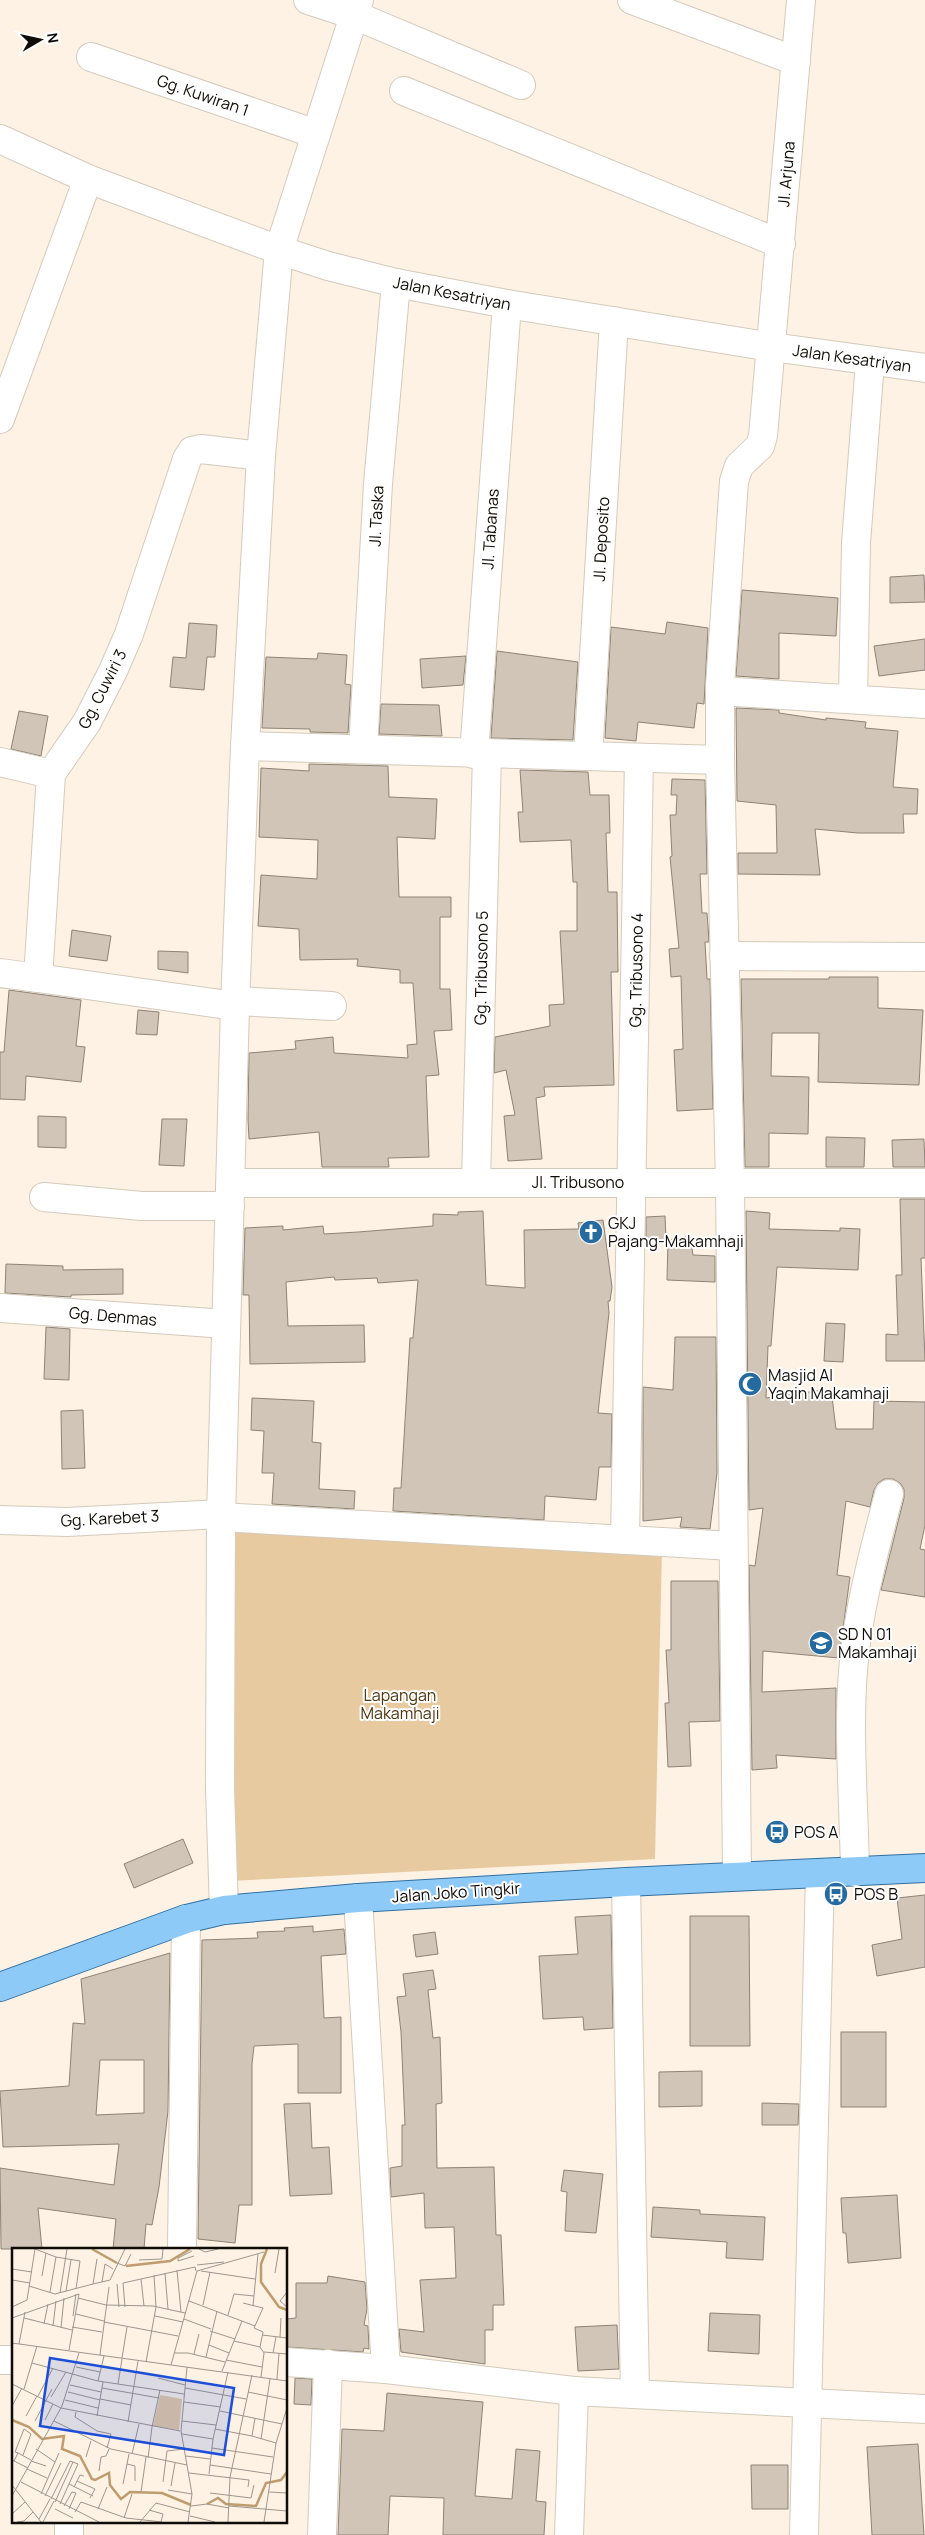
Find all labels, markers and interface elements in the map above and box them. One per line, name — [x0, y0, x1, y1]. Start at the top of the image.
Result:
north arrow — [15, 15, 65, 65]
text: N — [43, 31, 64, 44]
street label: Gg. Kuwiran 1 — [154, 69, 252, 121]
street label: Jl. Arjuna — [772, 140, 800, 208]
street label: Jalan Kesatriyan — [391, 271, 513, 315]
street label: Jalan Kesatriyan — [791, 339, 913, 377]
street label: Jl. Taska — [363, 485, 389, 547]
street label: Jl. Tabanas — [476, 488, 504, 570]
street label: Jl. Deposito — [588, 496, 614, 582]
street label: Gg. Cuwiri 3 — [73, 645, 131, 733]
street label: Gg. Tribusono 5 — [469, 911, 493, 1025]
street label: Gg. Tribusono 4 — [624, 912, 648, 1028]
street label: Jl. Tribusono — [532, 1171, 624, 1193]
place label: GKJ Pajang-Makamhaji — [608, 1212, 744, 1252]
church icon: GKJ Pajang-Makamhaji — [578, 1219, 604, 1245]
street label: Gg. Denmas — [68, 1301, 158, 1331]
place label: Masjid Al Yaqin Makamhaji — [768, 1364, 889, 1404]
mosque icon: Masjid Al Yaqin Makamhaji — [737, 1371, 763, 1397]
street label: Gg. Karebet 3 — [60, 1504, 160, 1532]
place label: SD N 01 Makamhaji — [838, 1623, 917, 1663]
school or university icon: SD N 01 Makamhaji — [808, 1630, 834, 1656]
park label: Lapangan Makamhaji — [361, 1684, 439, 1724]
bus stop icon: POS A — [764, 1819, 790, 1845]
place label: POS A — [794, 1821, 838, 1843]
street label: Jalan Joko Tingkir — [391, 1877, 521, 1907]
bus stop icon: POS B — [823, 1881, 849, 1907]
place label: POS B — [854, 1883, 898, 1905]
inset map — [12, 2248, 288, 2522]

